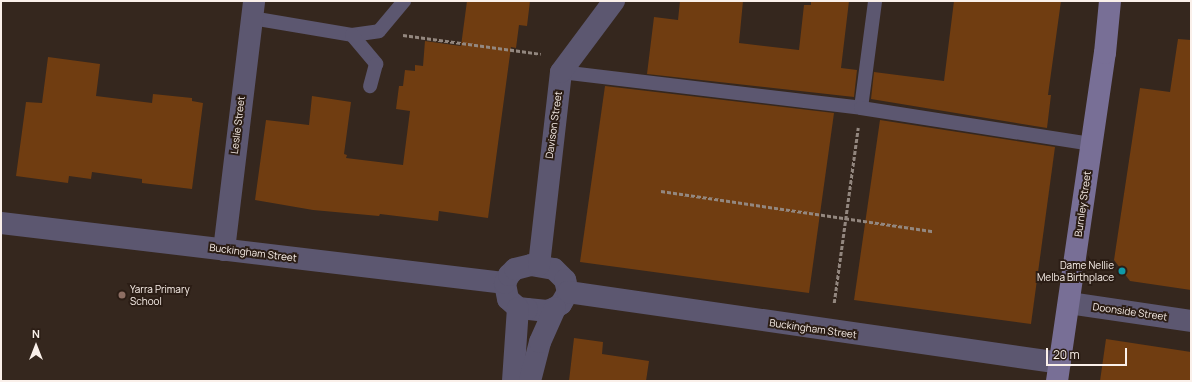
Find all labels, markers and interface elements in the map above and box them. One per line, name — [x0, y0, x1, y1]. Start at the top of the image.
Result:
street label: Davison Street — [543, 91, 565, 159]
street label: Leslie Street — [229, 95, 247, 155]
street label: Burnley Street — [1072, 170, 1094, 238]
street label: Buckingham Street — [209, 242, 297, 264]
place label: Dame Nellie Melba Birthplace — [1037, 259, 1114, 282]
marker: Dame Nellie Melba Birthplace — [1117, 266, 1127, 276]
place label: Yarra Primary School — [130, 283, 190, 306]
marker: Yarra Primary School — [117, 290, 127, 300]
street label: Doonside Street — [1092, 301, 1168, 323]
street label: Buckingham Street — [769, 317, 857, 341]
north arrow — [16, 326, 56, 366]
text: N — [32, 326, 40, 341]
scale bar — [1048, 340, 1129, 366]
text: 20 m — [1053, 346, 1080, 363]

